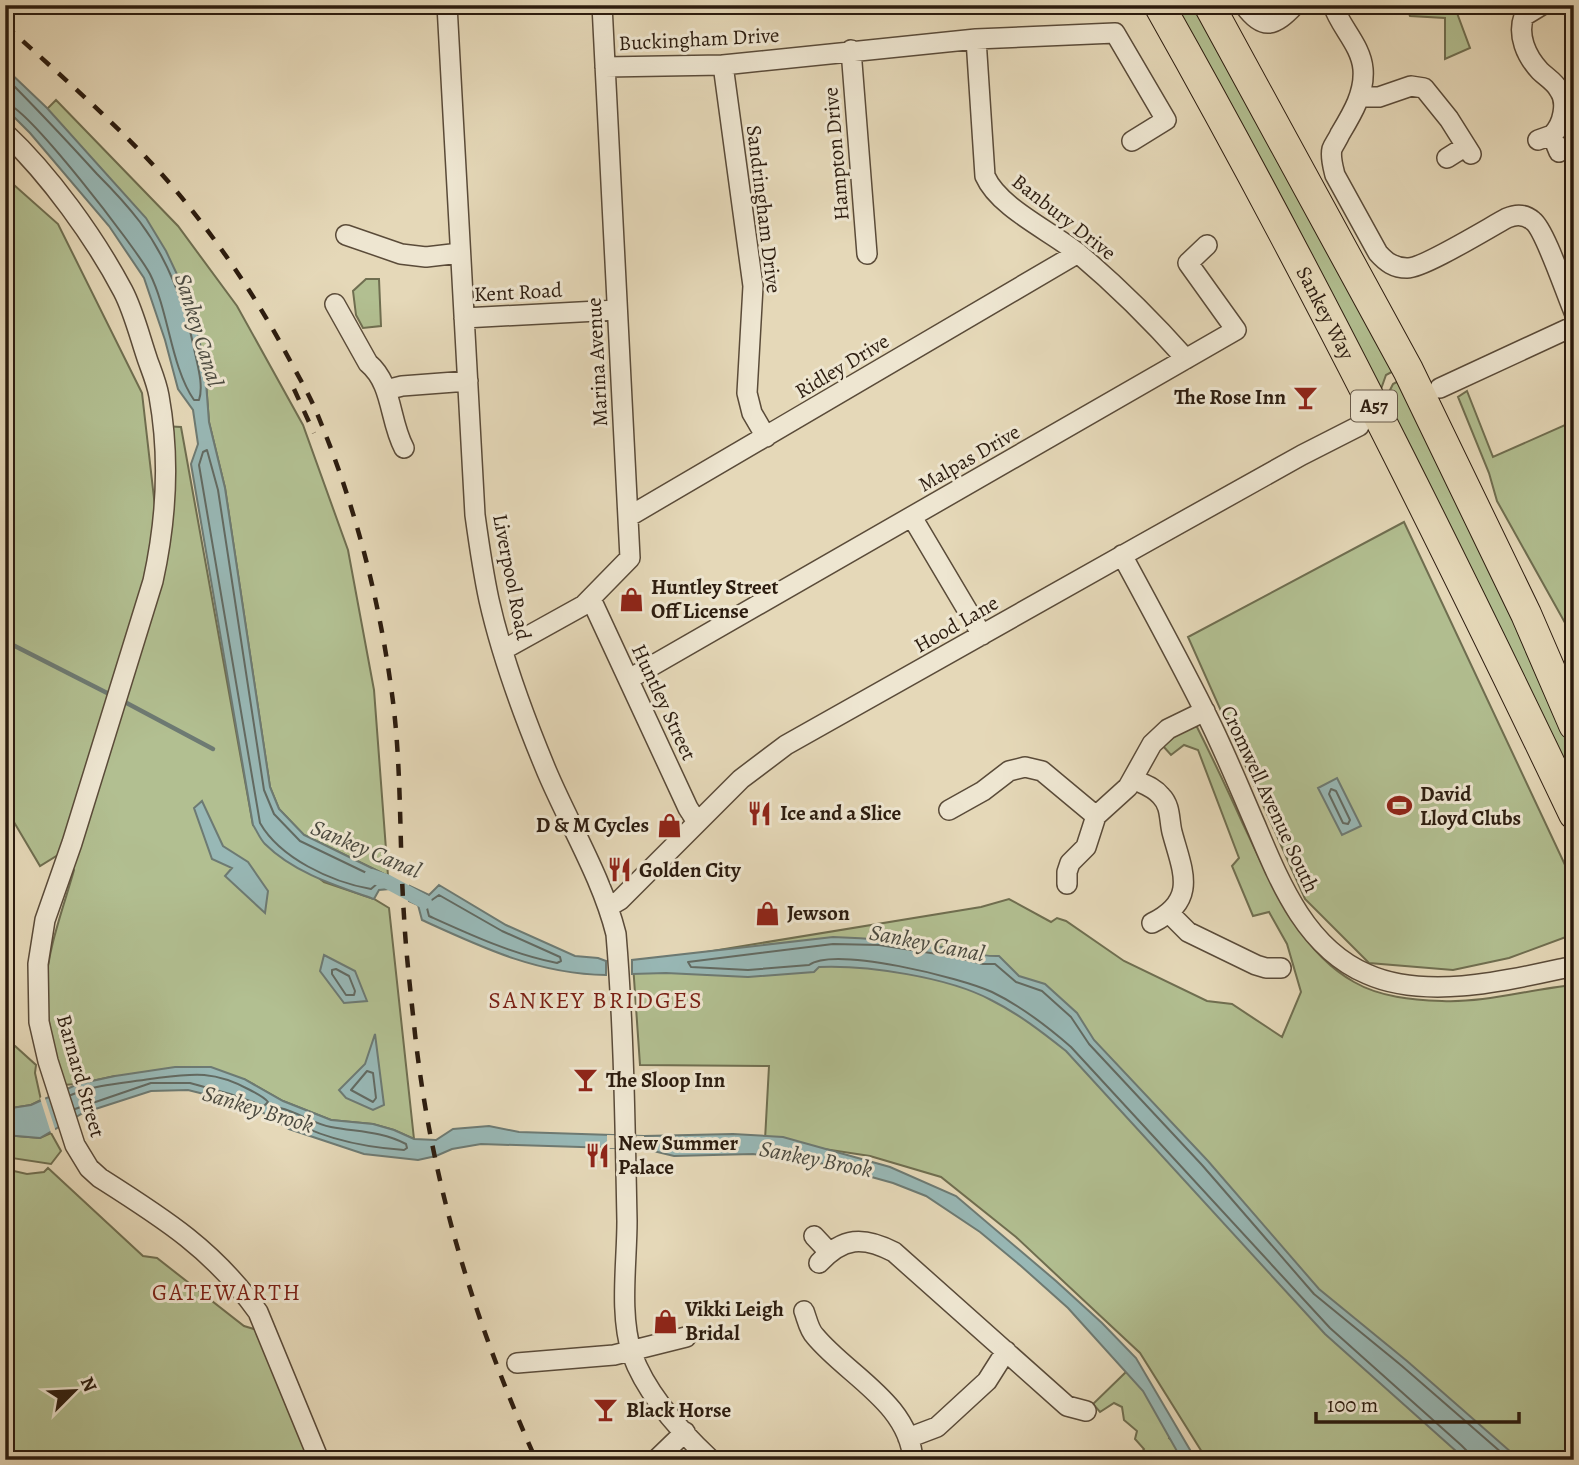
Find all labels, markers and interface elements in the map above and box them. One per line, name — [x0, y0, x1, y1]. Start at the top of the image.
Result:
street label: Buckingham Drive — [618, 21, 780, 57]
street label: Hampton Drive — [816, 86, 856, 222]
street label: Sandringham Drive — [740, 123, 788, 295]
street label: Banbury Drive — [1006, 168, 1122, 266]
street label: Sankey Way — [1290, 261, 1362, 365]
water label: Sankey Canal — [167, 270, 231, 391]
street label: Kent Road — [473, 276, 564, 308]
street label: Marina Avenue — [580, 297, 614, 427]
street label: Ridley Drive — [790, 327, 894, 405]
place label: The Rose Inn — [1174, 383, 1286, 411]
bar icon: The Rose Inn — [1292, 383, 1320, 411]
road number: A57 — [1351, 390, 1397, 422]
street label: Malpas Drive — [913, 418, 1025, 498]
street label: Liverpool Road — [486, 511, 538, 643]
place label: Huntley Street Off License — [651, 573, 778, 625]
shop icon: Huntley Street Off License — [617, 585, 645, 613]
street label: Hood Lane — [909, 589, 1003, 659]
street label: Huntley Street — [625, 639, 703, 765]
street label: Cromwell Avenue South — [1214, 701, 1326, 897]
place label: David Lloyd Clubs — [1420, 780, 1521, 832]
sports icon: David Lloyd Clubs — [1386, 792, 1414, 820]
restaurant icon: Ice and a Slice — [746, 799, 774, 827]
place label: Ice and a Slice — [780, 799, 902, 827]
place label: D & M Cycles — [536, 811, 649, 839]
shop icon: D & M Cycles — [655, 811, 683, 839]
water label: Sankey Canal — [306, 812, 426, 886]
restaurant icon: Golden City — [605, 856, 633, 884]
place label: Golden City — [639, 856, 742, 884]
shop icon: Jewson — [753, 899, 781, 927]
place label: Jewson — [787, 899, 850, 927]
water label: Sankey Canal — [867, 917, 988, 969]
district label: SANKEY BRIDGES — [488, 984, 704, 1016]
street label: Barnard Street — [50, 1011, 112, 1141]
bar icon: The Sloop Inn — [572, 1066, 600, 1094]
place label: The Sloop Inn — [606, 1066, 726, 1094]
water label: Sankey Brook — [199, 1077, 317, 1141]
place label: New Summer Palace — [618, 1129, 738, 1181]
water label: Sankey Brook — [757, 1133, 875, 1185]
restaurant icon: New Summer Palace — [584, 1141, 612, 1169]
district label: GATEWARTH — [152, 1277, 302, 1308]
place label: Vikki Leigh Bridal — [684, 1295, 784, 1347]
shop icon: Vikki Leigh Bridal — [651, 1307, 679, 1335]
north arrow — [38, 1356, 108, 1426]
text: N — [74, 1373, 103, 1396]
scale bar — [1316, 1381, 1520, 1425]
text: 100 m — [1327, 1391, 1378, 1419]
bar icon: Black Horse — [592, 1396, 620, 1424]
place label: Black Horse — [626, 1396, 732, 1424]

